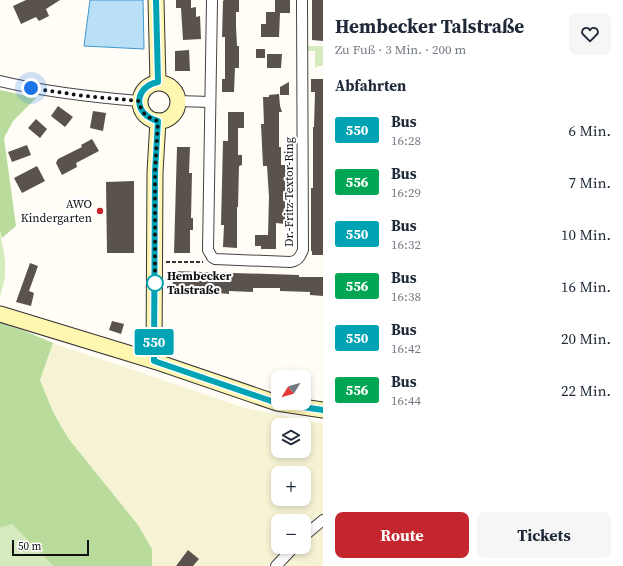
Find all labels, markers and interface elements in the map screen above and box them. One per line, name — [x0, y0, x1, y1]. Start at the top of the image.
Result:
text: Hembecker Talstraße — [335, 13, 524, 39]
button: heart — [569, 13, 611, 55]
text: Zu Fuß · 3 Min. · 200 m — [335, 41, 466, 58]
text: Abfahrten — [335, 75, 406, 96]
your location — [21, 78, 41, 98]
text: Bus — [391, 111, 417, 132]
text: 550 — [346, 120, 368, 140]
text: 6 Min. — [568, 120, 611, 141]
text: 16:28 — [391, 132, 421, 149]
street label: Dr.-Fritz-Textor-Ring — [281, 137, 297, 247]
text: Bus — [391, 163, 417, 184]
text: 556 — [346, 172, 368, 192]
text: 7 Min. — [568, 172, 611, 193]
text: 16:29 — [391, 184, 421, 201]
place label: AWO Kindergarten — [21, 196, 92, 226]
marker: AWO Kindergarten — [95, 206, 105, 216]
text: Bus — [391, 215, 417, 236]
text: 550 — [346, 224, 368, 244]
text: 10 Min. — [561, 224, 611, 245]
text: 16:32 — [391, 236, 421, 253]
text: Bus — [391, 267, 417, 288]
place label: Hembecker Talstraße — [167, 268, 232, 298]
marker: Hembecker Talstraße — [146, 274, 164, 292]
text: 556 — [346, 276, 368, 296]
text: 16 Min. — [561, 276, 611, 297]
text: 16:38 — [391, 288, 421, 305]
text: Bus — [391, 319, 417, 340]
text: 550 — [346, 328, 368, 348]
text: 20 Min. — [561, 328, 611, 349]
line badge: 550 — [131, 329, 177, 355]
text: 550 — [143, 332, 165, 352]
text: 16:42 — [391, 340, 421, 357]
north arrow — [271, 370, 311, 410]
map controls — [271, 370, 311, 554]
text: Bus — [391, 371, 417, 392]
text: 556 — [346, 380, 368, 400]
text: 22 Min. — [561, 380, 611, 401]
text: 16:44 — [391, 392, 421, 409]
button: layers — [271, 418, 311, 458]
button: + — [271, 466, 311, 506]
button: Route — [335, 512, 469, 558]
button: Tickets — [477, 512, 611, 558]
button: − — [271, 514, 311, 554]
scale bar — [12, 538, 89, 557]
text: 50 m — [18, 539, 41, 554]

